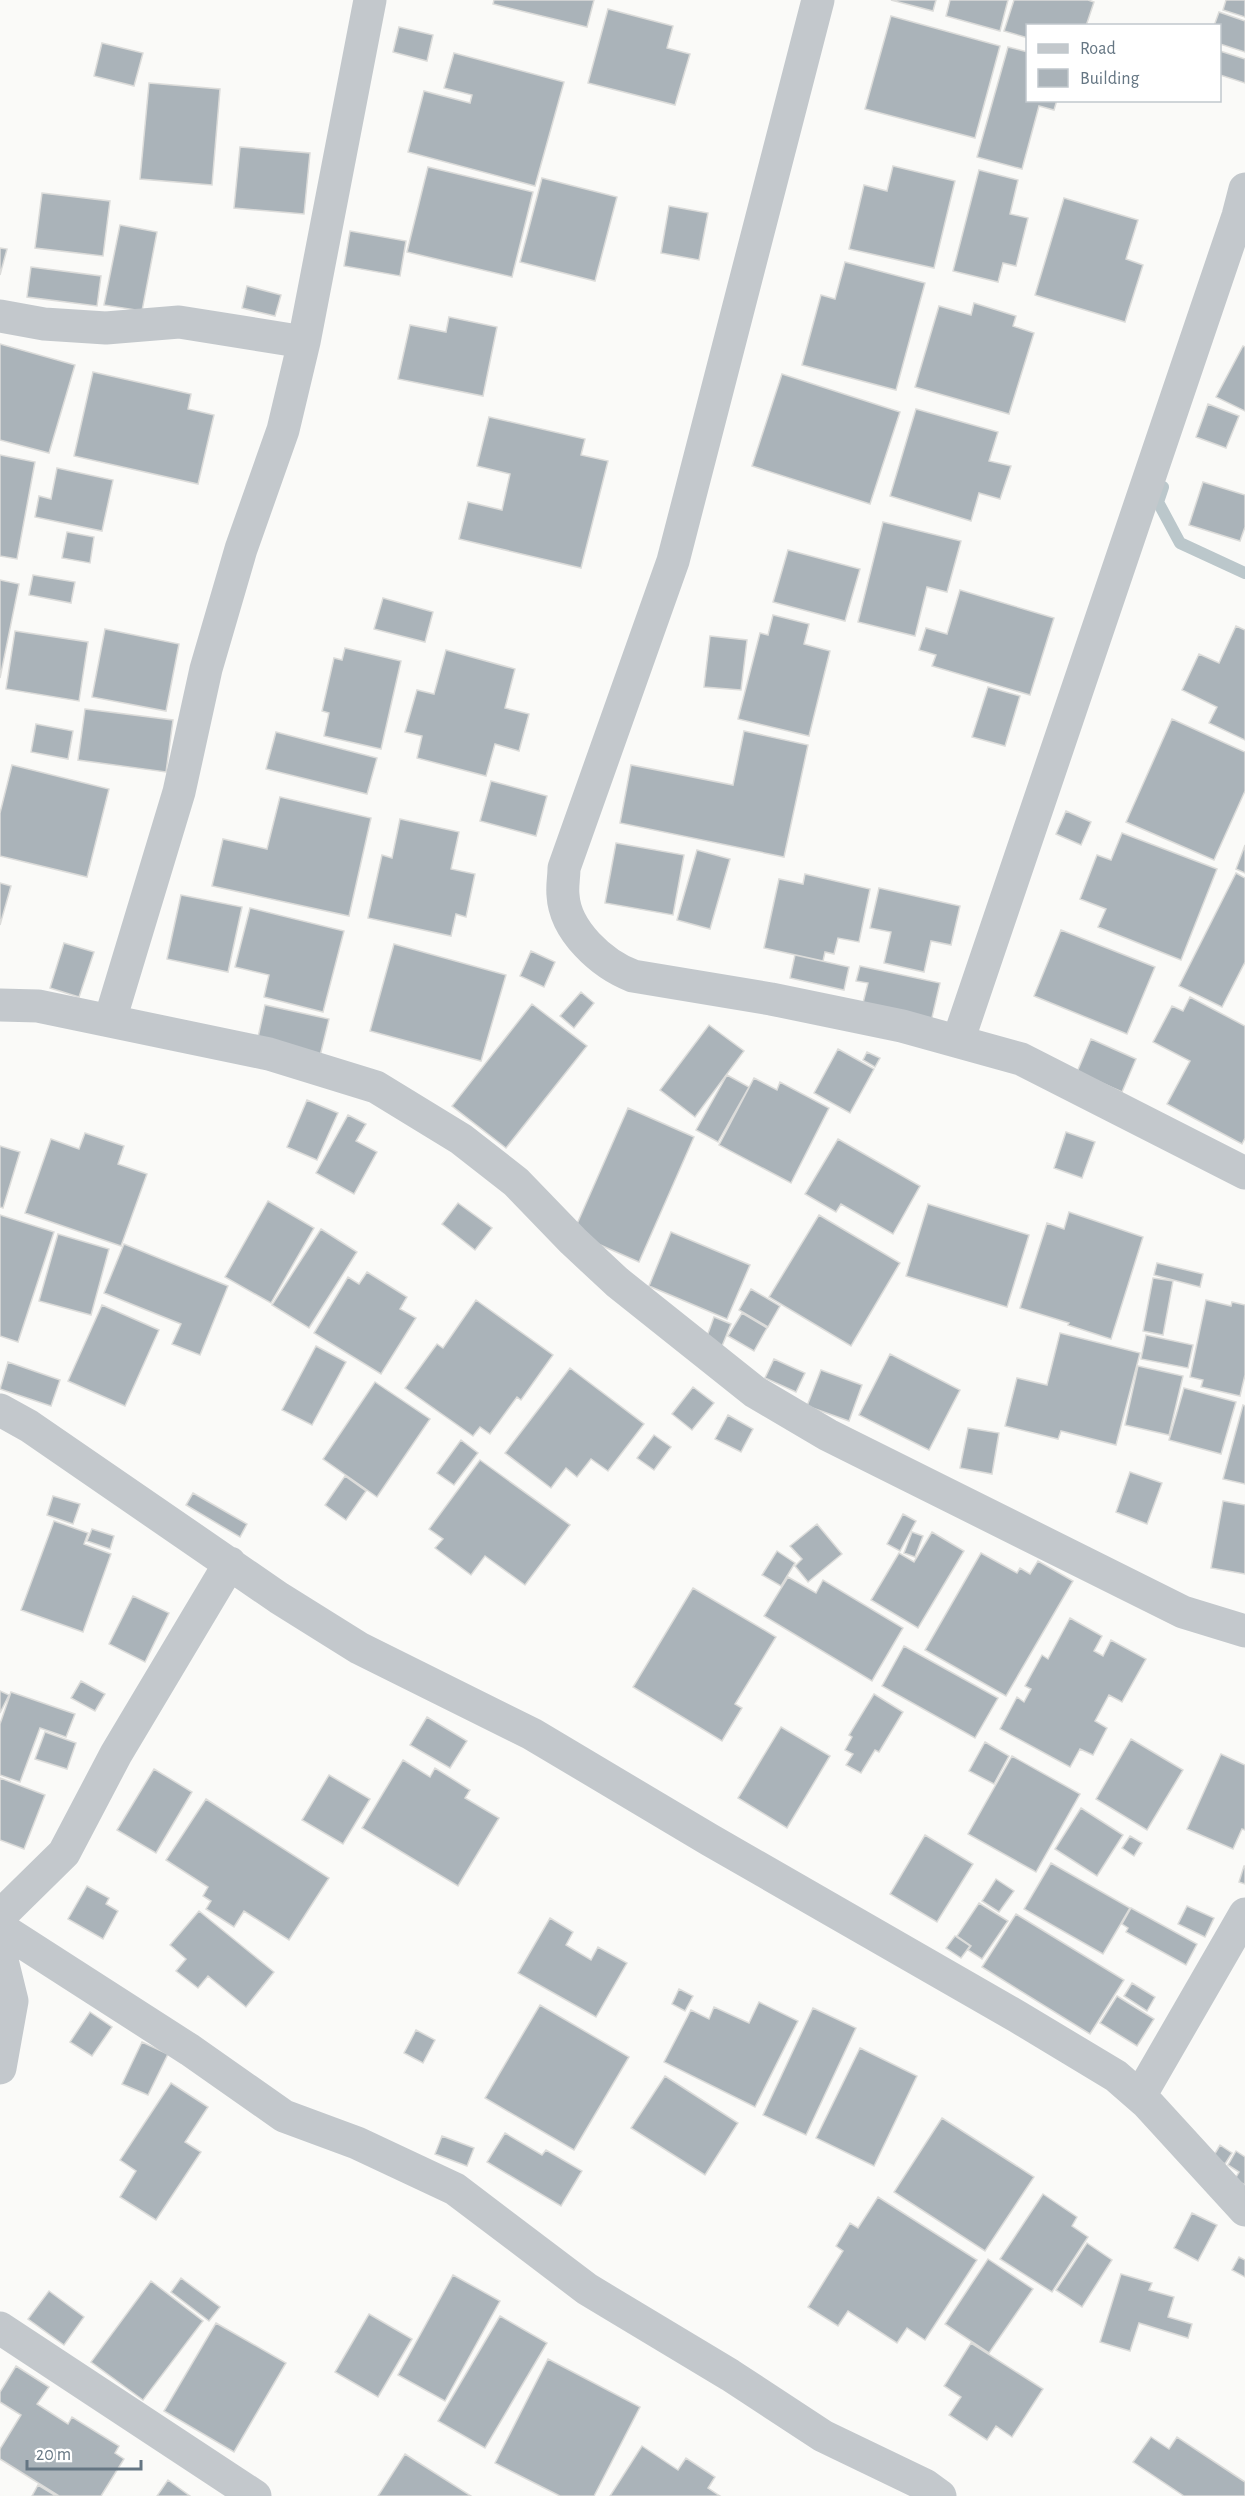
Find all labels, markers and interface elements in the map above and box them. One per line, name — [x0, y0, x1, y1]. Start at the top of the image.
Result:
legend — [1026, 24, 1221, 102]
text: Road — [1080, 40, 1116, 58]
text: Building — [1080, 70, 1140, 88]
scale bar — [27, 2433, 141, 2471]
text: 20 m — [36, 2446, 71, 2464]

